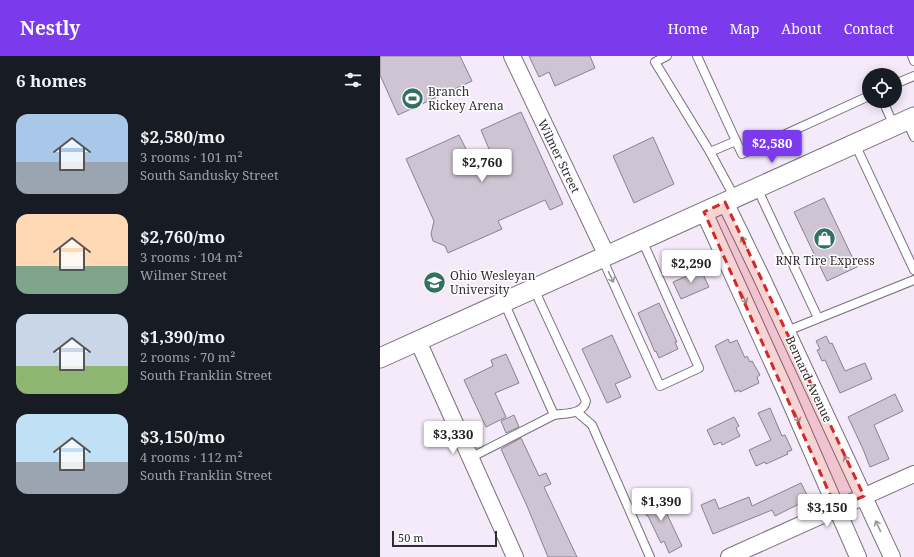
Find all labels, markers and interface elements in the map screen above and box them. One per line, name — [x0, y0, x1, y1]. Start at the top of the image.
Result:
text: Nestly — [20, 15, 80, 41]
text: Home — [668, 19, 708, 38]
text: Map — [730, 19, 759, 38]
text: About — [781, 19, 822, 38]
text: Contact — [844, 19, 894, 38]
map controls — [862, 68, 902, 108]
button: locate — [862, 68, 902, 108]
text: 6 homes — [16, 69, 86, 92]
icon: filters — [342, 69, 364, 91]
place label: Branch Rickey Arena — [428, 83, 504, 114]
sports icon: Branch Rickey Arena — [400, 85, 426, 111]
street label: Wilmer Street — [534, 116, 584, 196]
text: $2,580/mo — [140, 125, 225, 148]
icon: home — [48, 130, 96, 178]
pin: $2,580 — [739, 130, 805, 164]
text: $2,580 — [752, 134, 792, 152]
text: 3 rooms · 101 m² — [140, 148, 243, 166]
pin: $2,760 — [449, 149, 515, 183]
text: $2,760 — [462, 153, 502, 171]
text: South Sandusky Street — [140, 166, 279, 184]
text: $2,760/mo — [140, 225, 225, 248]
shop icon: RNR Tire Express — [812, 226, 838, 252]
icon: home — [48, 230, 96, 278]
one-way arrow — [740, 236, 748, 248]
text: 3 rooms · 104 m² — [140, 248, 243, 266]
pin: $2,290 — [658, 250, 724, 284]
place label: RNR Tire Express — [775, 252, 875, 269]
text: $2,290 — [671, 254, 711, 272]
text: Wilmer Street — [140, 266, 227, 284]
place label: Ohio Wesleyan University — [450, 267, 536, 298]
school or university icon: Ohio Wesleyan University — [421, 269, 447, 295]
one-way arrow — [608, 271, 615, 283]
one-way arrow — [741, 292, 748, 304]
text: $1,390/mo — [140, 325, 225, 348]
icon: home — [48, 330, 96, 378]
street label: Bernard Avenue — [782, 333, 836, 425]
text: 2 rooms · 70 m² — [140, 348, 235, 366]
text: South Franklin Street — [140, 366, 272, 384]
one-way arrow — [794, 410, 801, 422]
pin: $3,330 — [420, 421, 486, 455]
text: $3,150/mo — [140, 425, 225, 448]
text: $3,330 — [433, 425, 473, 443]
icon: home — [48, 430, 96, 478]
text: 4 rooms · 112 m² — [140, 448, 243, 466]
one-way arrow — [843, 455, 850, 467]
text: South Franklin Street — [140, 466, 272, 484]
pin: $1,390 — [628, 488, 694, 522]
text: $1,390 — [641, 492, 681, 510]
pin: $3,150 — [794, 494, 860, 528]
text: $3,150 — [807, 498, 847, 516]
one-way arrow — [874, 521, 881, 533]
scale bar — [392, 529, 497, 548]
text: 50 m — [398, 530, 424, 545]

